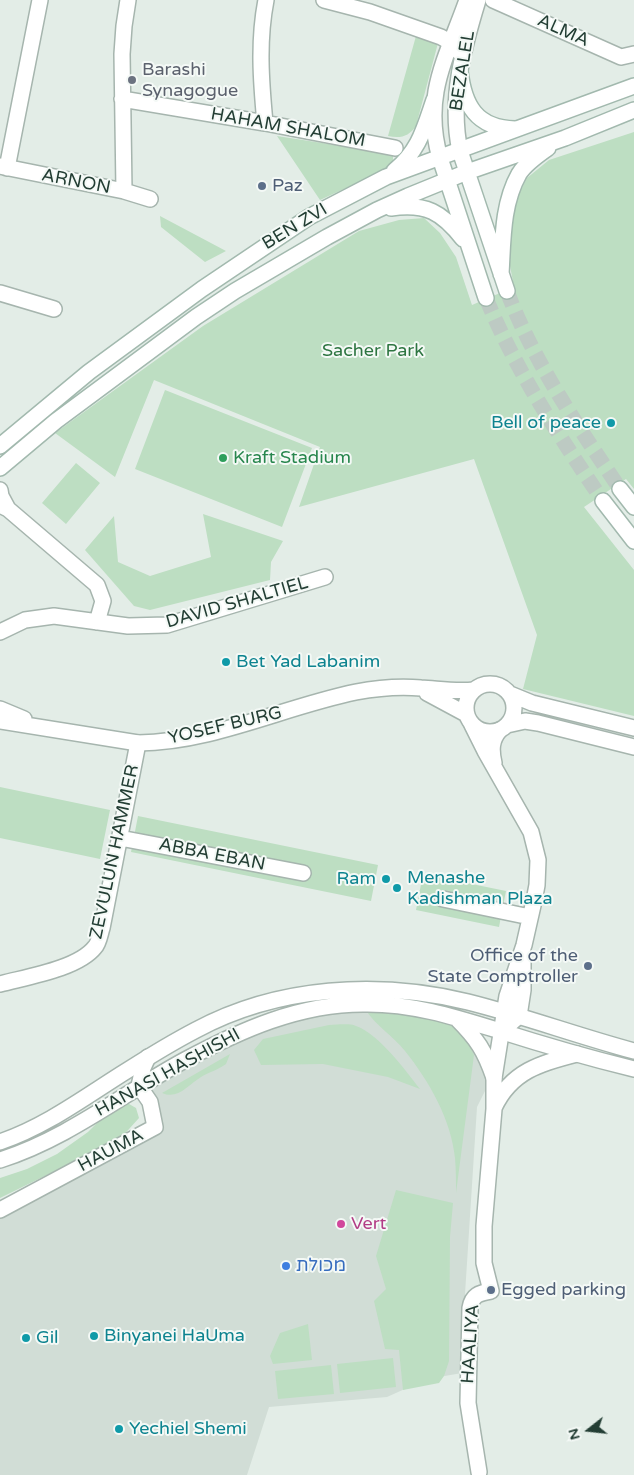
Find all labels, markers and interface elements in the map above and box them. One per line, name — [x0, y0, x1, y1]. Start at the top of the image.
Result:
street label: ALMA — [534, 10, 592, 52]
street label: BEZALEL — [446, 29, 480, 113]
place label: Barashi Synagogue — [142, 59, 238, 102]
marker: Barashi Synagogue — [126, 74, 138, 86]
street label: HAHAM SHALOM — [209, 104, 367, 152]
street label: ARNON — [40, 165, 112, 199]
place label: Paz — [272, 175, 303, 197]
marker: Paz — [256, 180, 268, 192]
street label: BEN ZVI — [258, 199, 332, 255]
park label: Sacher Park — [322, 340, 424, 362]
place label: Bell of peace — [491, 412, 601, 434]
marker: Bell of peace — [605, 417, 617, 429]
place label: Kraft Stadium — [233, 447, 351, 469]
marker: Kraft Stadium — [217, 452, 229, 464]
street label: DAVID SHALTIEL — [163, 572, 311, 634]
place label: Bet Yad Labanim — [236, 651, 380, 673]
marker: Bet Yad Labanim — [220, 656, 232, 668]
street label: YOSEF BURG — [166, 702, 284, 750]
street label: ZEVULUN HAMMER — [86, 763, 144, 941]
street label: ABBA EBAN — [157, 834, 267, 876]
place label: Menashe Kadishman Plaza — [407, 867, 553, 910]
place label: Ram — [337, 868, 376, 890]
marker: Ram — [380, 873, 392, 885]
marker: Menashe Kadishman Plaza — [391, 882, 403, 894]
place label: Office of the State Comptroller — [427, 945, 578, 988]
marker: Office of the State Comptroller — [582, 960, 594, 972]
street label: HANASI HASHISHI — [92, 1024, 244, 1122]
street label: HAUMA — [75, 1125, 147, 1177]
place label: Vert — [351, 1213, 386, 1235]
marker: Vert — [335, 1218, 347, 1230]
place label: מכולת — [296, 1255, 346, 1277]
marker: מכולת — [280, 1260, 292, 1272]
place label: Egged parking — [501, 1279, 626, 1301]
marker: Egged parking — [485, 1284, 497, 1296]
street label: HAALIYA — [457, 1304, 485, 1384]
place label: Binyanei HaUma — [104, 1325, 245, 1347]
place label: Gil — [36, 1327, 59, 1349]
marker: Binyanei HaUma — [88, 1330, 100, 1342]
marker: Gil — [20, 1332, 32, 1344]
north arrow — [564, 1405, 614, 1455]
place label: Yechiel Shemi — [129, 1418, 247, 1440]
marker: Yechiel Shemi — [113, 1423, 125, 1435]
text: N — [564, 1427, 584, 1442]

